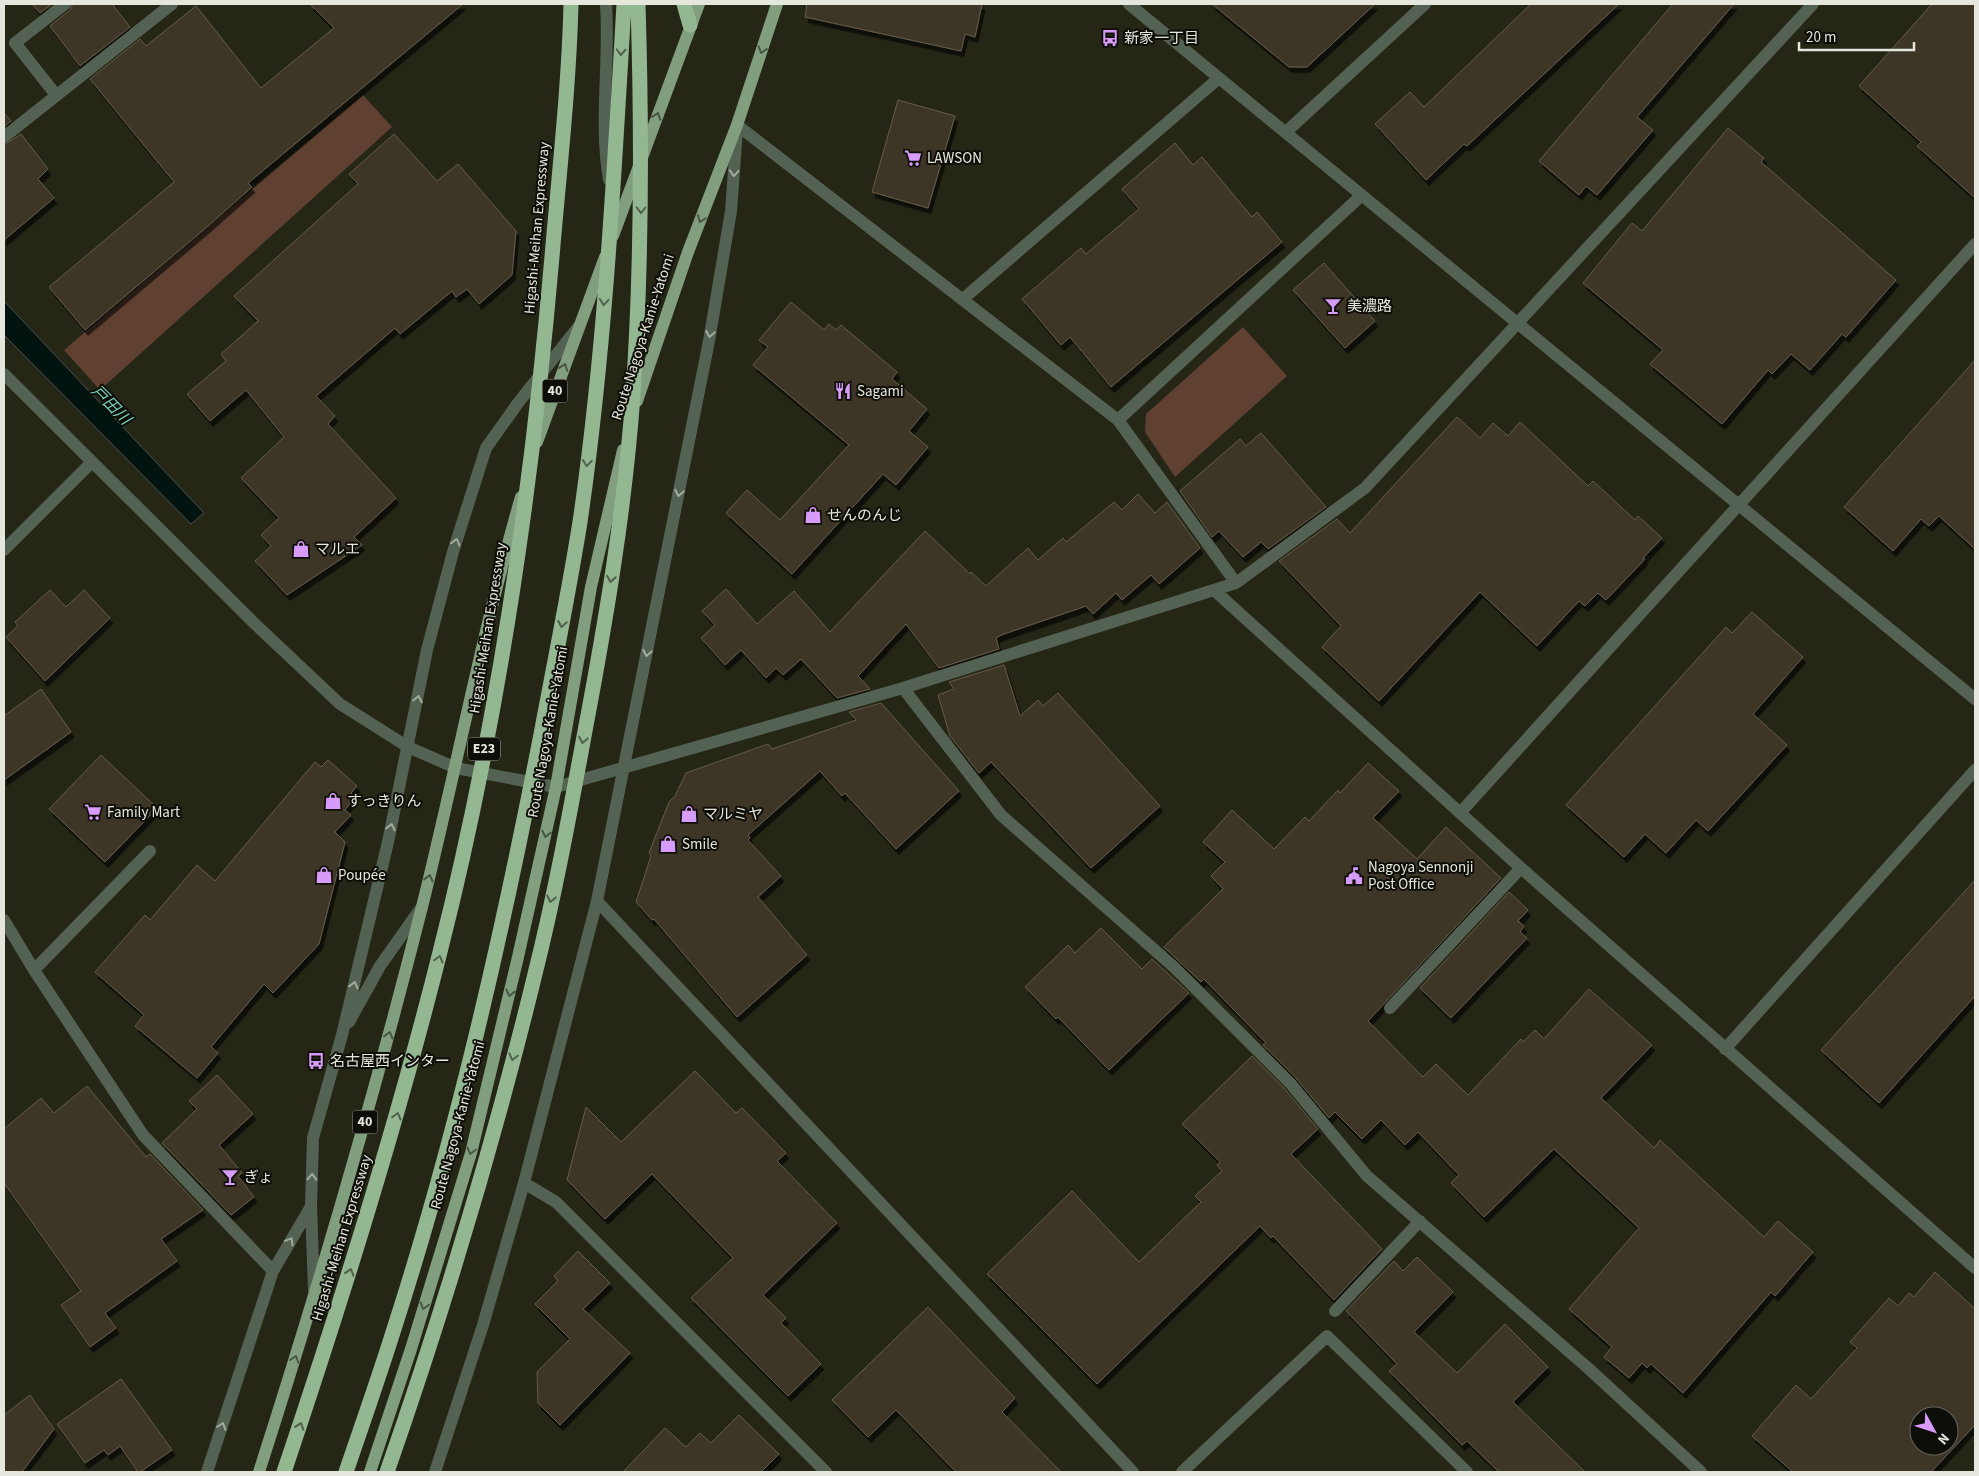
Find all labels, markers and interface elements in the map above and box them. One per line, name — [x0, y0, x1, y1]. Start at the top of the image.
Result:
scale bar — [1799, 20, 1914, 52]
text: 20 m — [1806, 27, 1836, 48]
bus stop icon: 新家一丁目 — [1100, 28, 1120, 48]
place label: 新家一丁目 — [1124, 28, 1199, 49]
one-way arrow — [758, 45, 768, 54]
one-way arrow — [616, 49, 627, 57]
one-way arrow — [651, 112, 661, 121]
street label: Higashi-Meihan Expressway — [519, 141, 555, 315]
supermarket icon: LAWSON — [903, 148, 923, 168]
place label: LAWSON — [927, 148, 982, 169]
one-way arrow — [728, 169, 739, 177]
one-way arrow — [636, 206, 646, 214]
one-way arrow — [697, 214, 707, 223]
street label: Route Nagoya-Kanie-Yatomi — [606, 251, 680, 423]
bar icon: 美濃路 — [1323, 296, 1343, 316]
place label: 美濃路 — [1347, 296, 1392, 317]
one-way arrow — [599, 298, 610, 306]
one-way arrow — [706, 329, 716, 338]
one-way arrow — [558, 363, 568, 371]
water label: 戸田川 — [86, 380, 137, 431]
road number: 40 — [542, 380, 568, 402]
restaurant icon: Sagami — [833, 381, 853, 401]
place label: Sagami — [857, 381, 904, 402]
one-way arrow — [582, 460, 593, 468]
one-way arrow — [674, 489, 684, 498]
shop icon: せんのんじ — [803, 505, 823, 525]
place label: せんのんじ — [827, 505, 902, 526]
one-way arrow — [451, 538, 461, 546]
shop icon: マルエ — [291, 539, 311, 559]
place label: マルエ — [315, 539, 360, 560]
street label: Higashi-Meihan Expressway — [464, 541, 512, 715]
one-way arrow — [606, 575, 616, 584]
one-way arrow — [557, 619, 567, 628]
street label: Route Nagoya-Kanie-Yatomi — [523, 645, 573, 819]
one-way arrow — [642, 648, 652, 657]
one-way arrow — [412, 695, 422, 704]
one-way arrow — [579, 735, 589, 744]
road number: E23 — [468, 738, 500, 761]
shop icon: すっきりん — [323, 791, 343, 811]
place label: すっきりん — [347, 791, 421, 812]
supermarket icon: Family Mart — [83, 802, 103, 822]
place label: Family Mart — [107, 802, 180, 823]
shop icon: マルミヤ — [679, 804, 699, 824]
place label: マルミヤ — [703, 804, 763, 825]
one-way arrow — [385, 822, 396, 831]
one-way arrow — [541, 830, 551, 839]
shop icon: Smile — [658, 834, 678, 854]
place label: Smile — [682, 834, 717, 855]
place label: Nagoya Sennonji Post Office — [1368, 857, 1474, 895]
shop icon: Poupée — [314, 865, 334, 885]
place label: Poupée — [338, 865, 386, 886]
public building icon: Nagoya Sennonji Post Office — [1344, 866, 1364, 886]
one-way arrow — [423, 873, 434, 882]
one-way arrow — [547, 895, 557, 903]
one-way arrow — [433, 955, 443, 964]
one-way arrow — [348, 980, 359, 989]
one-way arrow — [505, 988, 516, 997]
one-way arrow — [383, 1031, 394, 1039]
street label: Route Nagoya-Kanie-Yatomi — [425, 1038, 491, 1212]
bus stop icon: 名古屋西インター — [306, 1051, 326, 1071]
place label: 名古屋西インター — [330, 1051, 450, 1072]
one-way arrow — [508, 1052, 519, 1061]
road number: 40 — [352, 1110, 378, 1134]
one-way arrow — [391, 1112, 402, 1121]
one-way arrow — [466, 1146, 477, 1155]
street label: Higashi-Meihan Expressway — [307, 1152, 377, 1324]
bar icon: ぎょ — [220, 1167, 240, 1187]
place label: ぎょ — [244, 1167, 273, 1188]
one-way arrow — [306, 1172, 317, 1180]
one-way arrow — [284, 1238, 294, 1247]
one-way arrow — [344, 1268, 354, 1276]
one-way arrow — [419, 1302, 429, 1310]
one-way arrow — [290, 1356, 300, 1364]
north arrow — [1909, 1406, 1959, 1456]
one-way arrow — [217, 1422, 227, 1431]
one-way arrow — [294, 1422, 304, 1431]
text: N — [1933, 1429, 1954, 1449]

